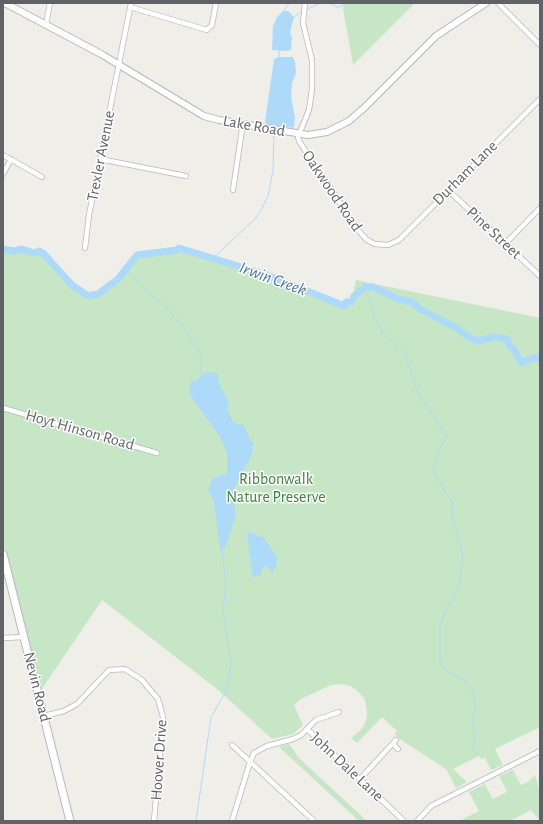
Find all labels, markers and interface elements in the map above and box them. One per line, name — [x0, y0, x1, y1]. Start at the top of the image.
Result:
street label: Trexler Avenue — [83, 109, 119, 203]
street label: Lake Road — [221, 111, 287, 141]
street label: Durham Lane — [429, 137, 501, 209]
street label: Oakwood Road — [298, 147, 366, 235]
street label: Pine Street — [463, 203, 525, 263]
water label: Irwin Creek — [237, 257, 309, 301]
street label: Hoyt Hinson Road — [23, 405, 137, 455]
park label: Ribbonwalk Nature Preserve — [226, 469, 326, 507]
street label: Nevin Road — [19, 650, 55, 724]
street label: Hoover Drive — [147, 719, 171, 801]
street label: John Dale Lane — [307, 728, 387, 806]

